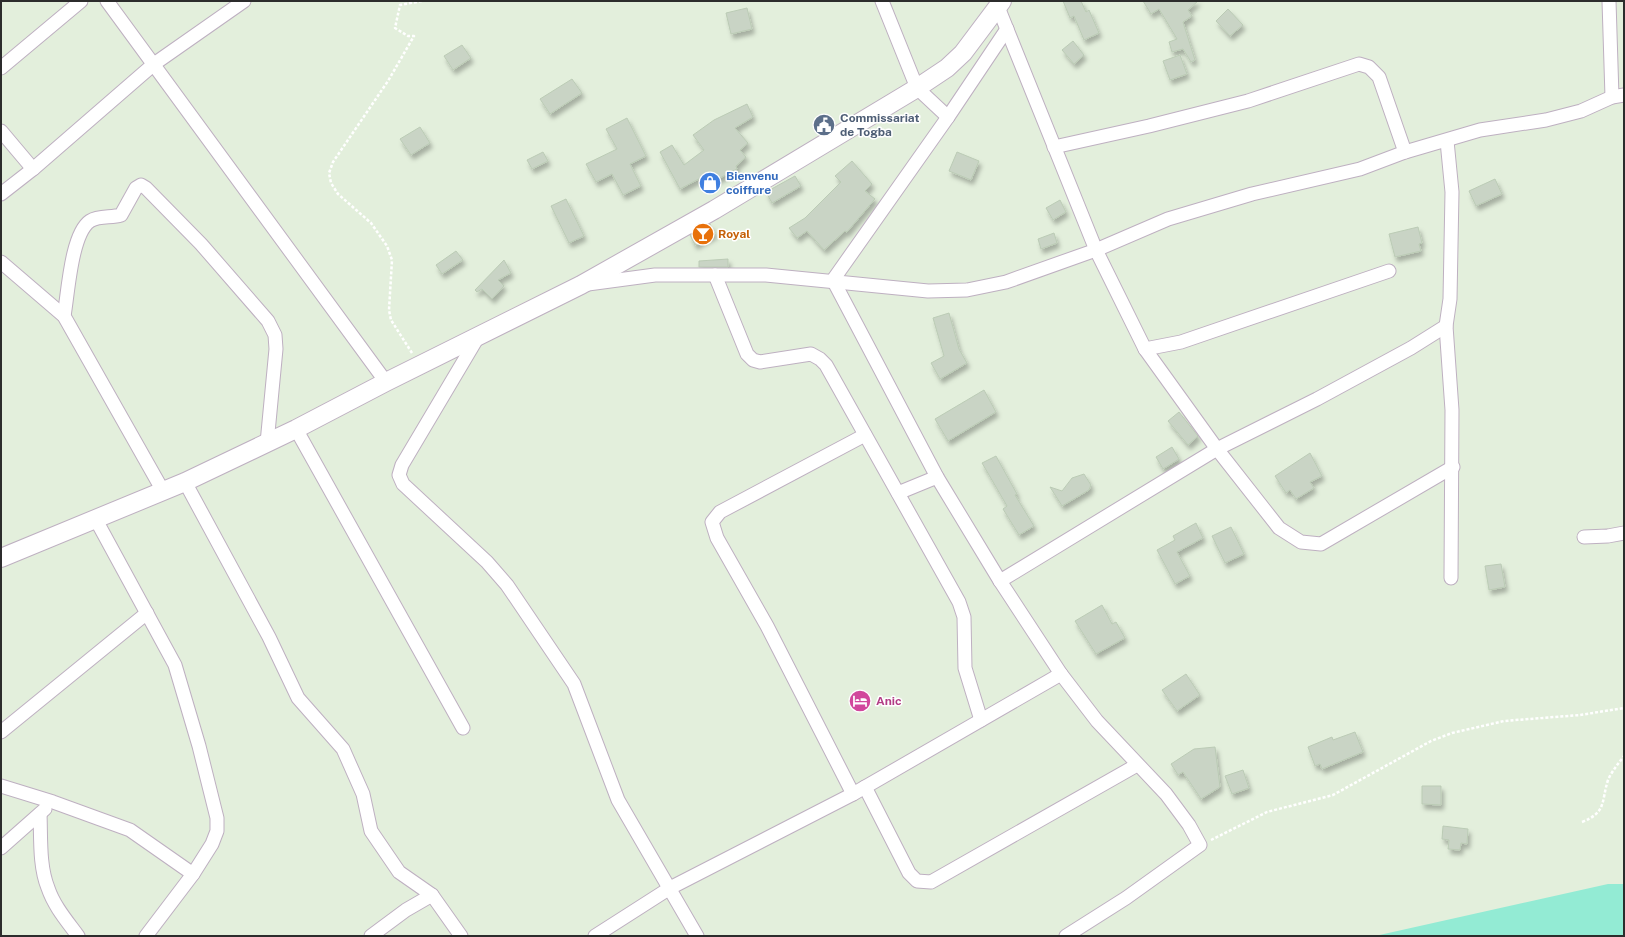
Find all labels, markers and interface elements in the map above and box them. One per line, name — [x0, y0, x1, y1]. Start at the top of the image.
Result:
place label: Commissariat de Togba — [840, 111, 919, 139]
public building icon: Commissariat de Togba — [811, 112, 837, 138]
place label: Bienvenu coiffure — [726, 169, 778, 197]
shop icon: Bienvenu coiffure — [697, 170, 723, 196]
bar icon: Royal — [690, 221, 716, 247]
place label: Royal — [718, 227, 750, 241]
hotel icon: Anic — [847, 688, 873, 714]
place label: Anic — [876, 694, 902, 708]

